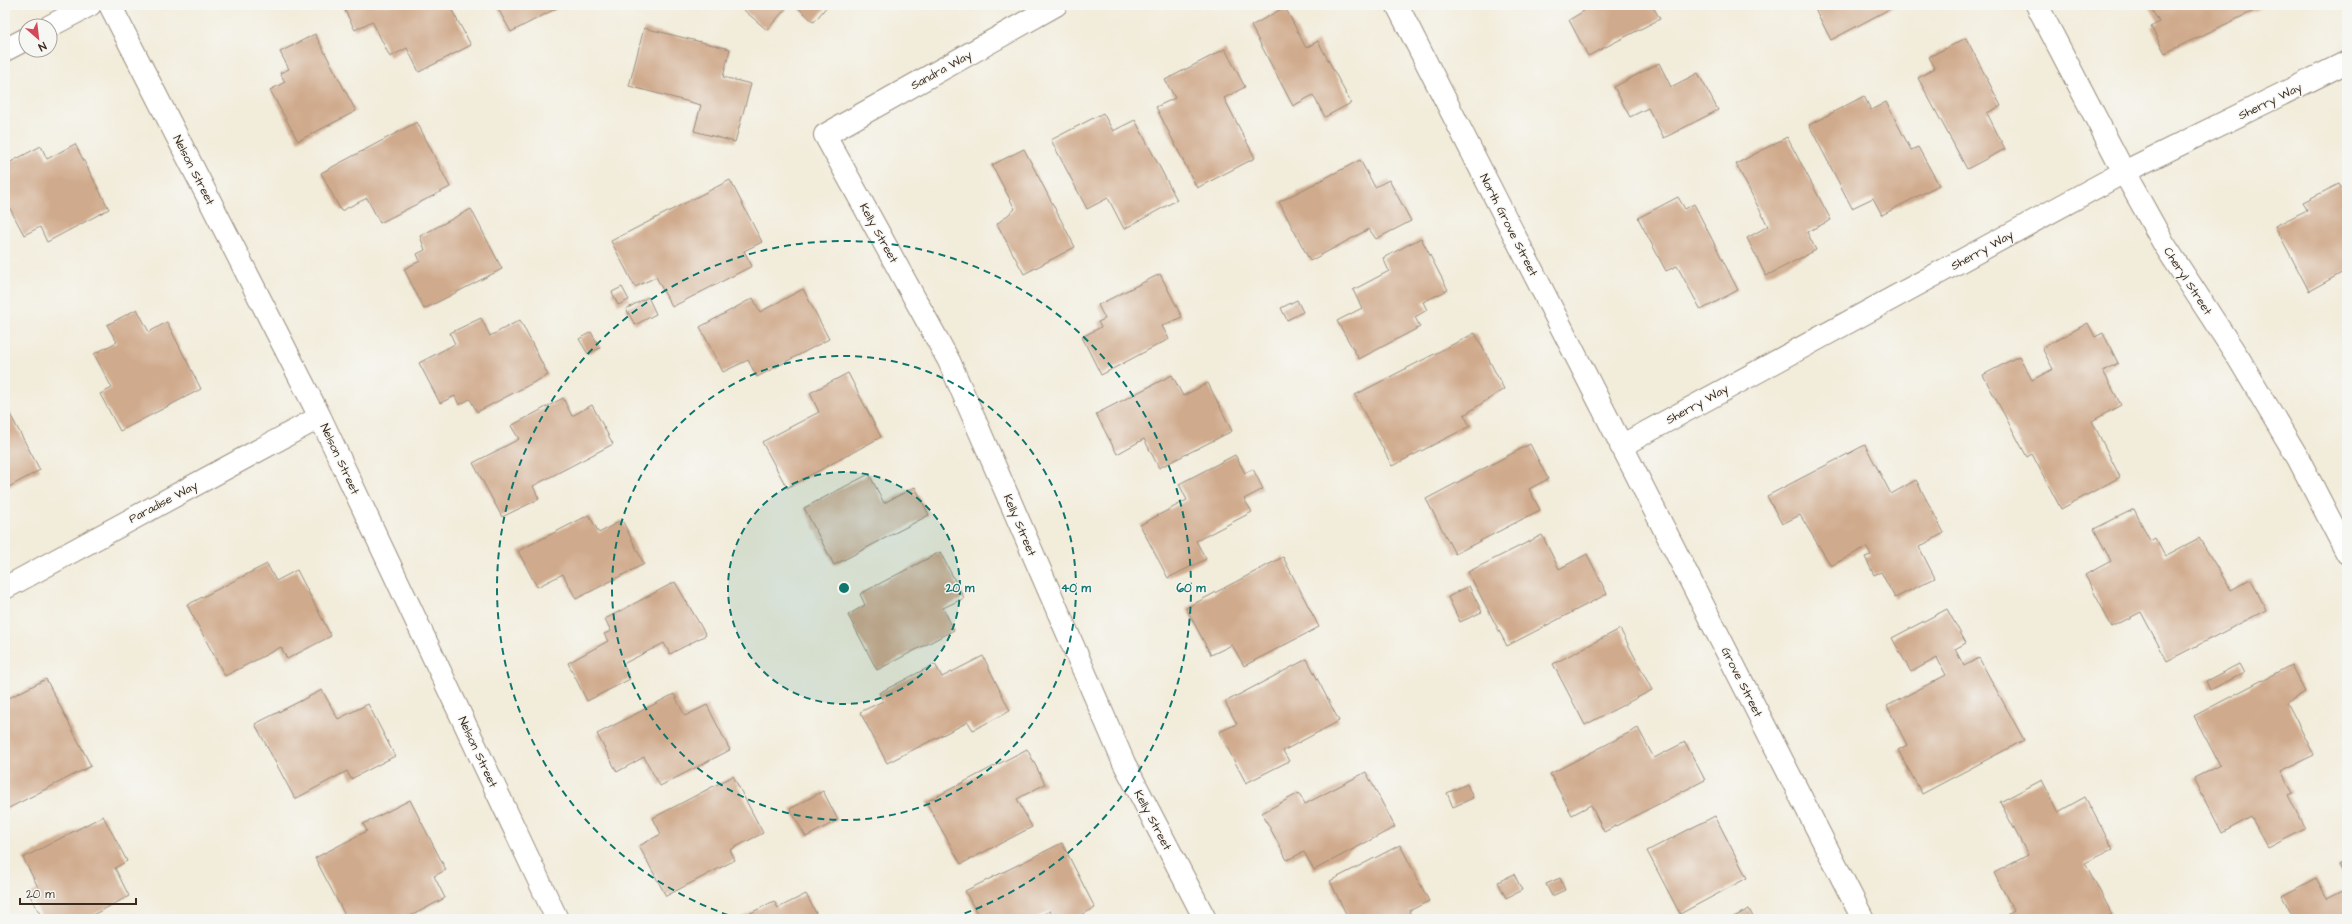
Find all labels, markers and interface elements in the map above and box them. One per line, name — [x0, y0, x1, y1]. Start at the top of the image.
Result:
north arrow — [18, 18, 58, 58]
text: N — [36, 38, 49, 55]
street label: Sandra Way — [908, 46, 976, 95]
street label: Sherry Way — [2236, 79, 2306, 125]
street label: Nelson Street — [169, 132, 219, 208]
street label: North Grove Street — [1475, 171, 1542, 279]
street label: Kelly Street — [854, 200, 902, 267]
street label: Sherry Way — [1948, 226, 2017, 275]
street label: Cheryl Street — [2158, 244, 2216, 319]
street label: Sherry Way — [1663, 380, 1732, 429]
street label: Nelson Street — [316, 421, 363, 498]
street label: Paradise Way — [126, 477, 202, 529]
street label: Kelly Street — [998, 492, 1040, 559]
text: 20 m — [945, 580, 975, 597]
text: 40 m — [1061, 580, 1092, 597]
text: 60 m — [1176, 580, 1206, 597]
centre of rings — [837, 581, 851, 595]
street label: Grove Street — [1717, 644, 1766, 720]
street label: Nelson Street — [454, 714, 501, 791]
street label: Kelly Street — [1129, 787, 1176, 854]
scale bar — [20, 880, 136, 906]
text: 20 m — [26, 886, 55, 903]

